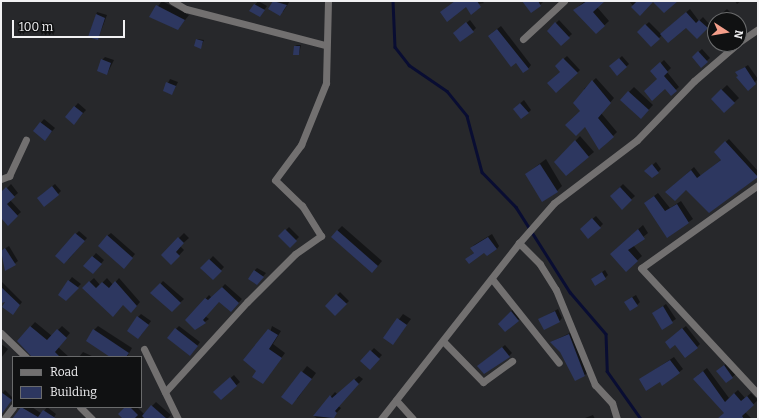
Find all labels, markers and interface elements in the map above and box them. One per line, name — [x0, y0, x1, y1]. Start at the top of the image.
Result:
scale bar — [14, 12, 127, 38]
north arrow — [707, 12, 747, 52]
text: 100 m — [19, 20, 53, 34]
text: N — [731, 29, 745, 40]
legend — [12, 356, 142, 408]
text: Road — [50, 365, 78, 379]
text: Building — [50, 385, 97, 399]

